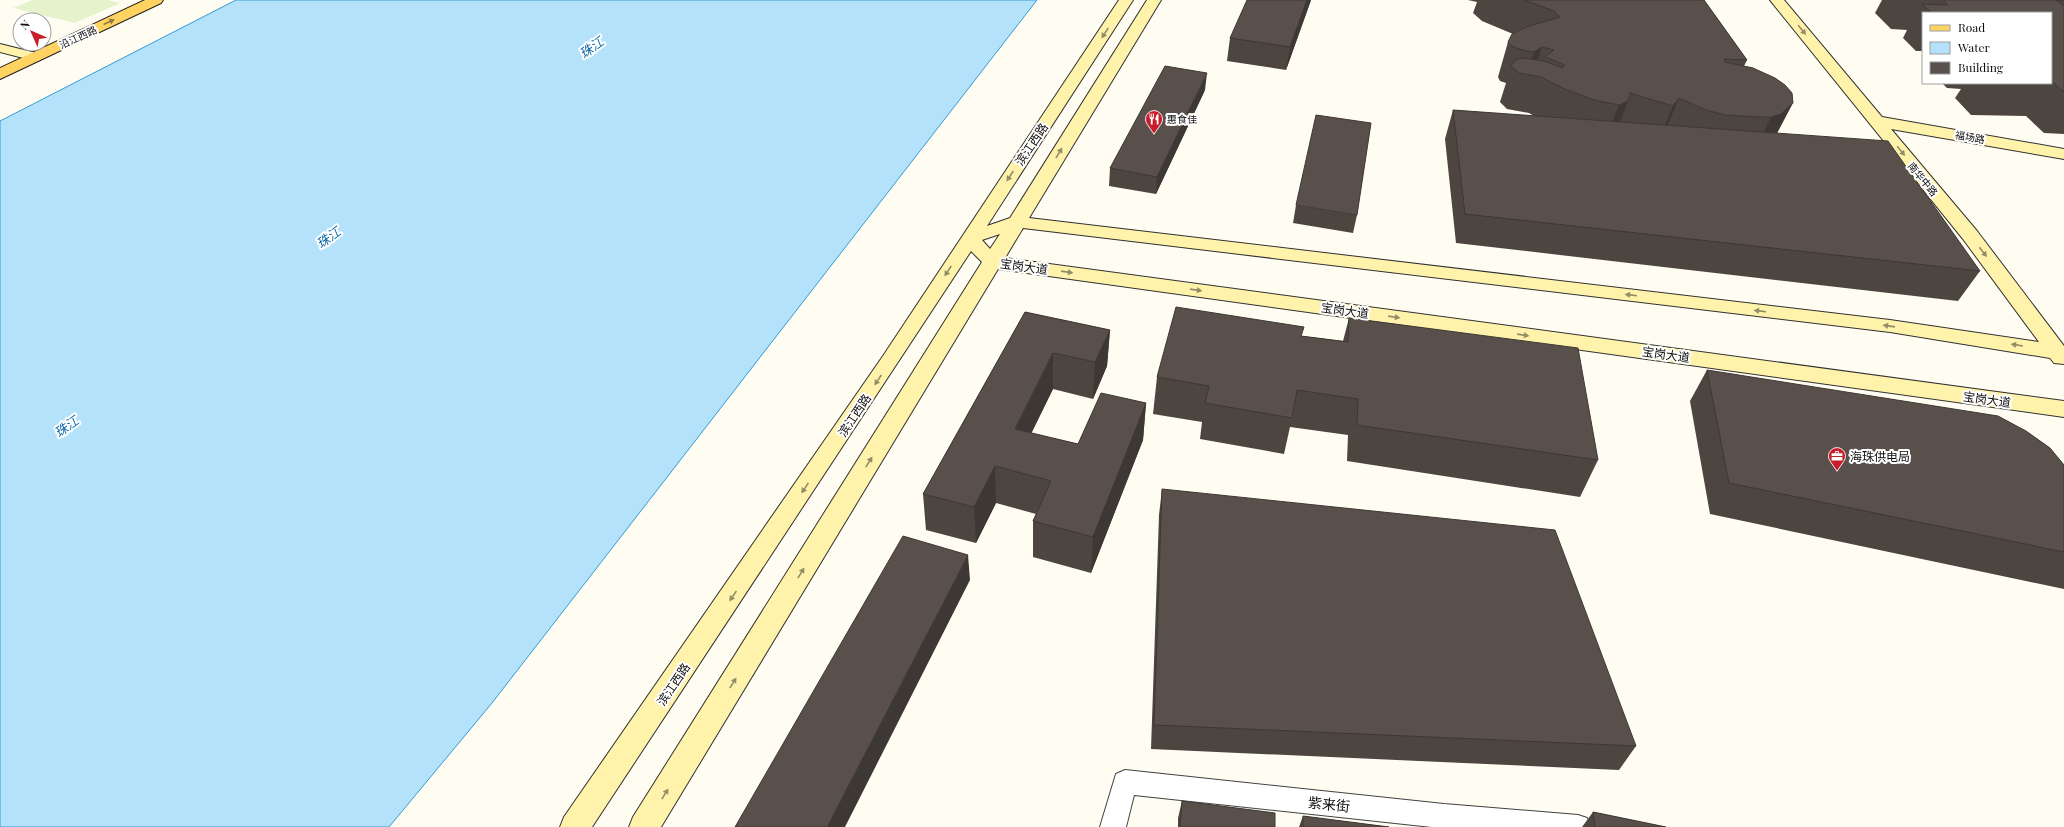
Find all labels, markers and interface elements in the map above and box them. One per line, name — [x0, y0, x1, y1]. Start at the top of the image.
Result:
north arrow — [12, 12, 52, 52]
legend — [1922, 12, 2052, 84]
text: N — [16, 16, 33, 33]
one-way arrow — [103, 19, 114, 25]
text: Road — [1958, 19, 1985, 35]
street label: 沿江西路 — [57, 22, 99, 52]
one-way arrow — [1797, 25, 1806, 36]
one-way arrow — [1101, 28, 1109, 38]
water label: 珠江 — [575, 31, 608, 62]
text: Water — [1957, 39, 1991, 55]
text: Building — [1958, 59, 2004, 75]
restaurant icon: 惠食佳 — [1144, 109, 1164, 134]
place label: 惠食佳 — [1167, 112, 1197, 126]
street label: 滨江西路 — [1011, 120, 1051, 168]
street label: 福场路 — [1954, 128, 1986, 146]
one-way arrow — [1896, 146, 1905, 157]
one-way arrow — [1055, 148, 1063, 158]
street label: 南华中路 — [1905, 159, 1941, 199]
one-way arrow — [1006, 171, 1014, 181]
water label: 珠江 — [312, 221, 345, 252]
one-way arrow — [1979, 246, 1987, 257]
street label: 宝岗大道 — [999, 255, 1049, 277]
one-way arrow — [945, 265, 952, 276]
one-way arrow — [1061, 269, 1073, 275]
one-way arrow — [1190, 287, 1202, 293]
one-way arrow — [1625, 292, 1637, 299]
street label: 宝岗大道 — [1320, 299, 1370, 321]
one-way arrow — [1754, 308, 1766, 314]
one-way arrow — [1388, 314, 1400, 320]
one-way arrow — [1883, 323, 1895, 329]
one-way arrow — [1517, 332, 1529, 338]
one-way arrow — [2011, 342, 2024, 348]
street label: 宝岗大道 — [1641, 343, 1691, 365]
one-way arrow — [874, 374, 882, 385]
street label: 宝岗大道 — [1962, 388, 2012, 410]
street label: 滨江西路 — [834, 391, 874, 439]
water label: 珠江 — [50, 410, 83, 441]
office icon: 海珠供电局 — [1827, 446, 1847, 471]
place label: 海珠供电局 — [1850, 448, 1910, 464]
one-way arrow — [866, 456, 873, 468]
one-way arrow — [801, 483, 809, 493]
one-way arrow — [798, 567, 805, 578]
one-way arrow — [729, 591, 737, 601]
street label: 滨江西路 — [653, 660, 693, 708]
one-way arrow — [729, 678, 737, 688]
one-way arrow — [661, 788, 668, 800]
street label: 紫来街 — [1307, 792, 1351, 816]

